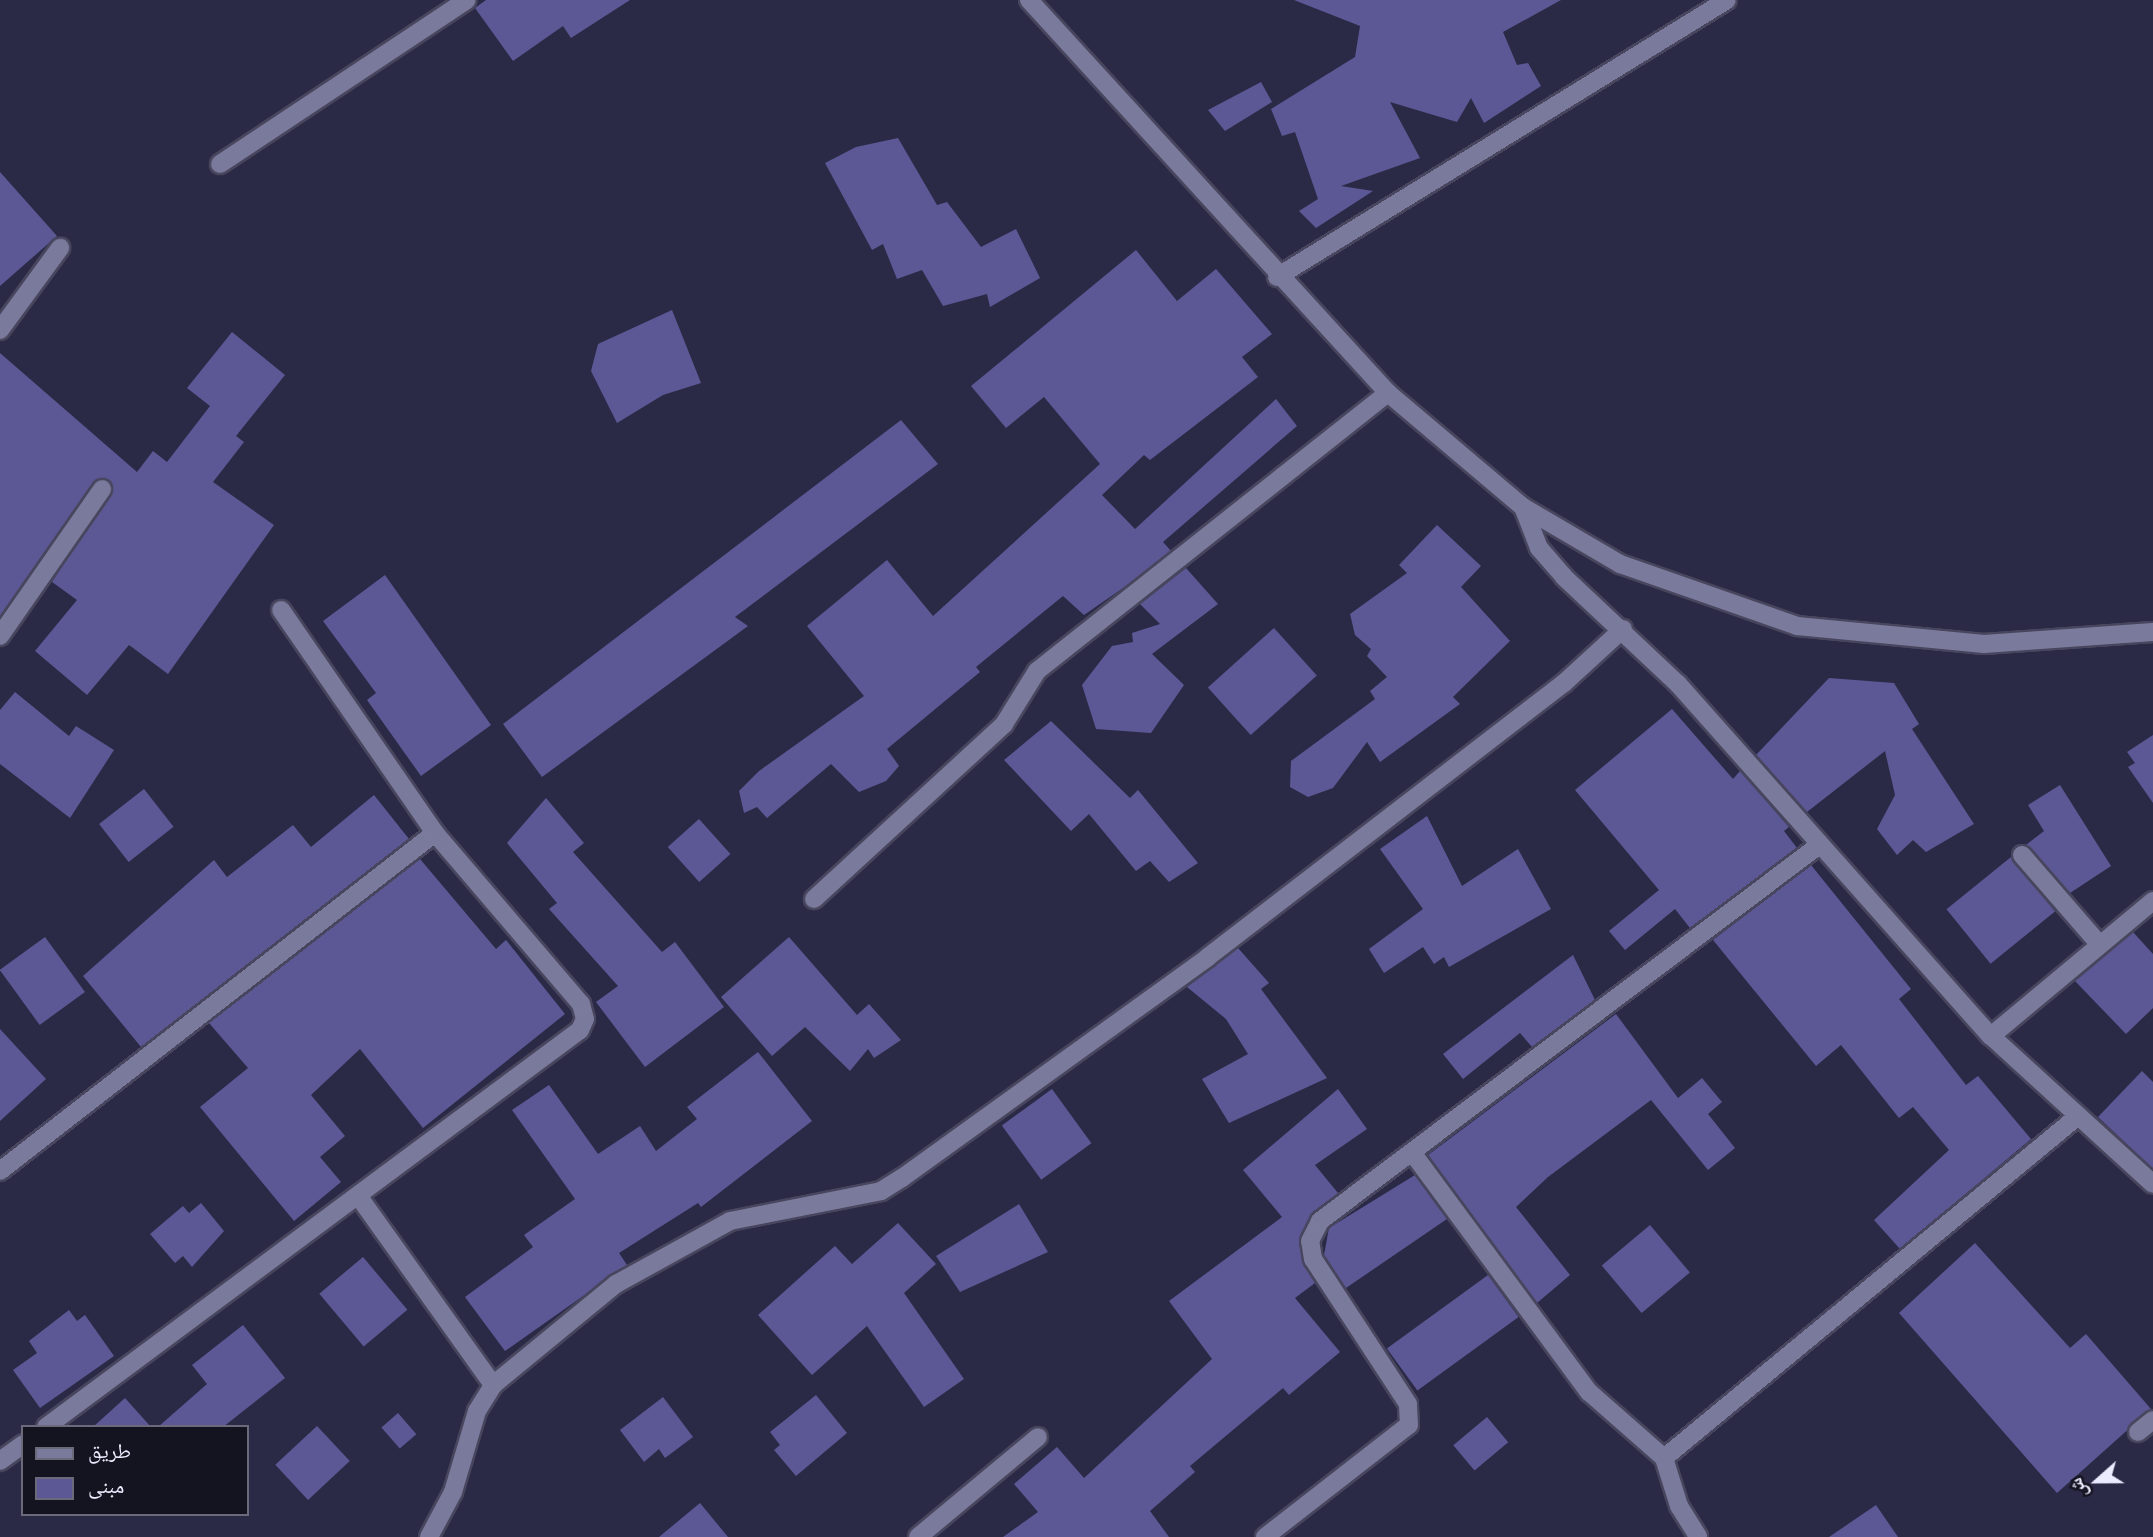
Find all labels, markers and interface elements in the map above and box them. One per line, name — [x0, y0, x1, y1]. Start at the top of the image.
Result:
legend — [21, 1425, 248, 1516]
text: طريق — [88, 1437, 131, 1463]
north arrow — [2062, 1446, 2132, 1516]
text: مبنى — [88, 1472, 124, 1498]
text: ش — [2063, 1475, 2091, 1502]

